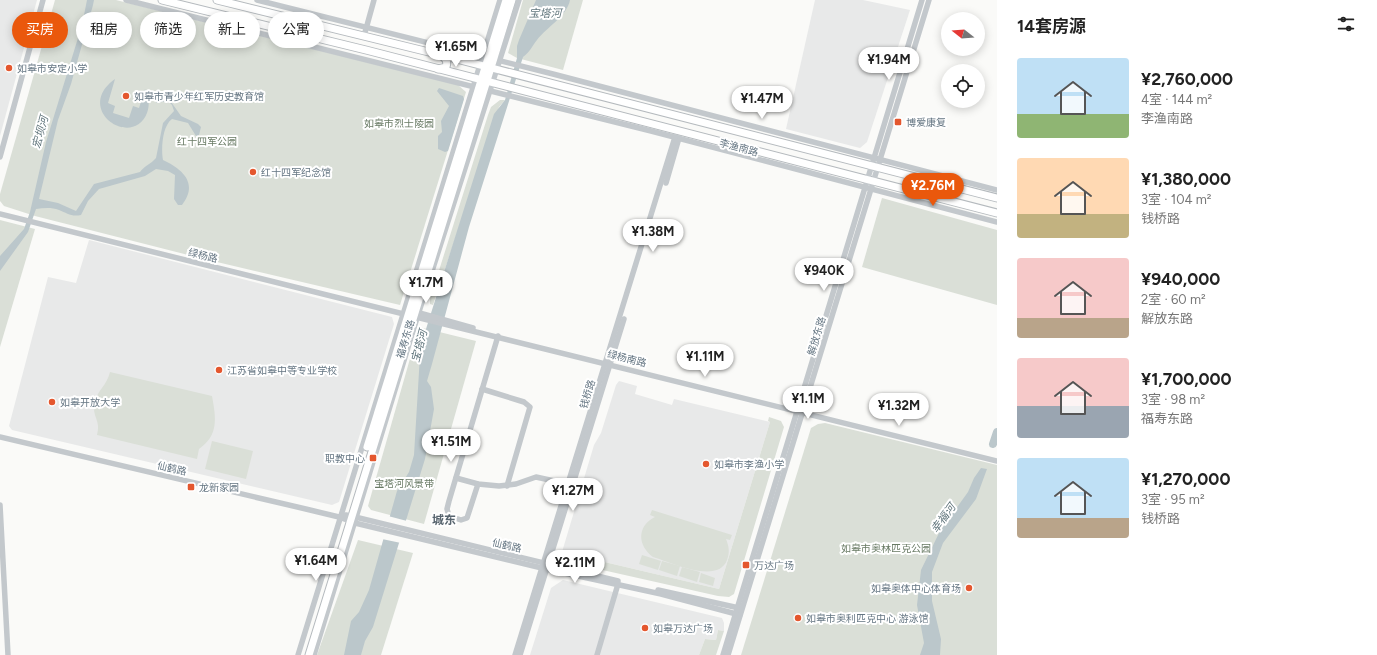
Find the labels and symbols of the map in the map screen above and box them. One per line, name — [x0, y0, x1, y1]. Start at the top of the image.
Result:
water label: 宝塔河 — [529, 7, 563, 20]
north arrow — [941, 12, 985, 56]
pin: ¥1.65M — [423, 34, 489, 68]
pin: ¥1.94M — [856, 47, 922, 81]
place label: 如皋市安定小学 — [17, 62, 87, 75]
marker: 如皋市安定小学 — [4, 63, 14, 73]
pin: ¥1.47M — [729, 86, 795, 120]
place label: 如皋市青少年红军历史教育馆 — [134, 90, 264, 103]
marker: 如皋市青少年红军历史教育馆 — [121, 91, 131, 101]
water label: 宏坝河 — [30, 113, 52, 150]
place label: 博爱康复 — [906, 116, 946, 129]
park label: 如皋市烈士陵园 — [364, 117, 434, 130]
marker: 博爱康复 — [893, 117, 903, 127]
park label: 红十四军公园 — [177, 135, 237, 148]
street label: 李渔南路 — [718, 136, 760, 159]
place label: 红十四军纪念馆 — [261, 166, 331, 179]
marker: 红十四军纪念馆 — [248, 167, 258, 177]
pin: ¥2.76M — [900, 173, 966, 207]
pin: ¥1.38M — [620, 219, 686, 253]
street label: 绿杨路 — [187, 246, 219, 265]
pin: ¥940K — [796, 258, 852, 292]
pin: ¥1.7M — [398, 270, 454, 304]
street label: 解放东路 — [804, 315, 829, 357]
street label: 福寿东路 — [393, 318, 418, 360]
water label: 宝塔河 — [409, 327, 431, 364]
pin: ¥1.11M — [672, 344, 738, 378]
street label: 绿杨南路 — [606, 347, 648, 370]
place label: 江苏省如皋中等专业学校 — [227, 364, 337, 377]
marker: 江苏省如皋中等专业学校 — [214, 365, 224, 375]
street label: 钱桥路 — [577, 378, 598, 410]
pin: ¥1.1M — [780, 386, 836, 420]
pin: ¥1.32M — [866, 393, 932, 427]
place label: 如皋开放大学 — [60, 396, 120, 409]
marker: 如皋开放大学 — [47, 397, 57, 407]
pin: ¥1.51M — [418, 429, 484, 463]
place label: 职教中心 — [325, 452, 365, 465]
marker: 职教中心 — [368, 453, 378, 463]
place label: 如皋市李渔小学 — [714, 458, 784, 471]
street label: 仙鹤路 — [156, 459, 188, 478]
marker: 如皋市李渔小学 — [701, 459, 711, 469]
park label: 宝塔河风景带 — [374, 477, 434, 490]
pin: ¥1.27M — [540, 478, 606, 512]
place label: 龙新家园 — [199, 481, 239, 494]
marker: 龙新家园 — [186, 482, 196, 492]
water label: 幸福河 — [928, 500, 960, 535]
district label: 城东 — [432, 513, 456, 527]
street label: 仙鹤路 — [491, 536, 523, 555]
park label: 如皋市奥林匹克公园 — [841, 542, 931, 555]
pin: ¥1.64M — [283, 548, 349, 582]
pin: ¥2.11M — [542, 550, 608, 584]
place label: 万达广场 — [754, 559, 794, 572]
marker: 万达广场 — [741, 560, 751, 570]
place label: 如皋奥体中心体育场 — [871, 582, 961, 595]
marker: 如皋奥体中心体育场 — [964, 583, 974, 593]
place label: 如皋市奥利匹克中心 游泳馆 — [806, 612, 928, 625]
marker: 如皋市奥利匹克中心 游泳馆 — [793, 613, 803, 623]
place label: 如皋万达广场 — [653, 622, 713, 635]
marker: 如皋万达广场 — [640, 623, 650, 633]

